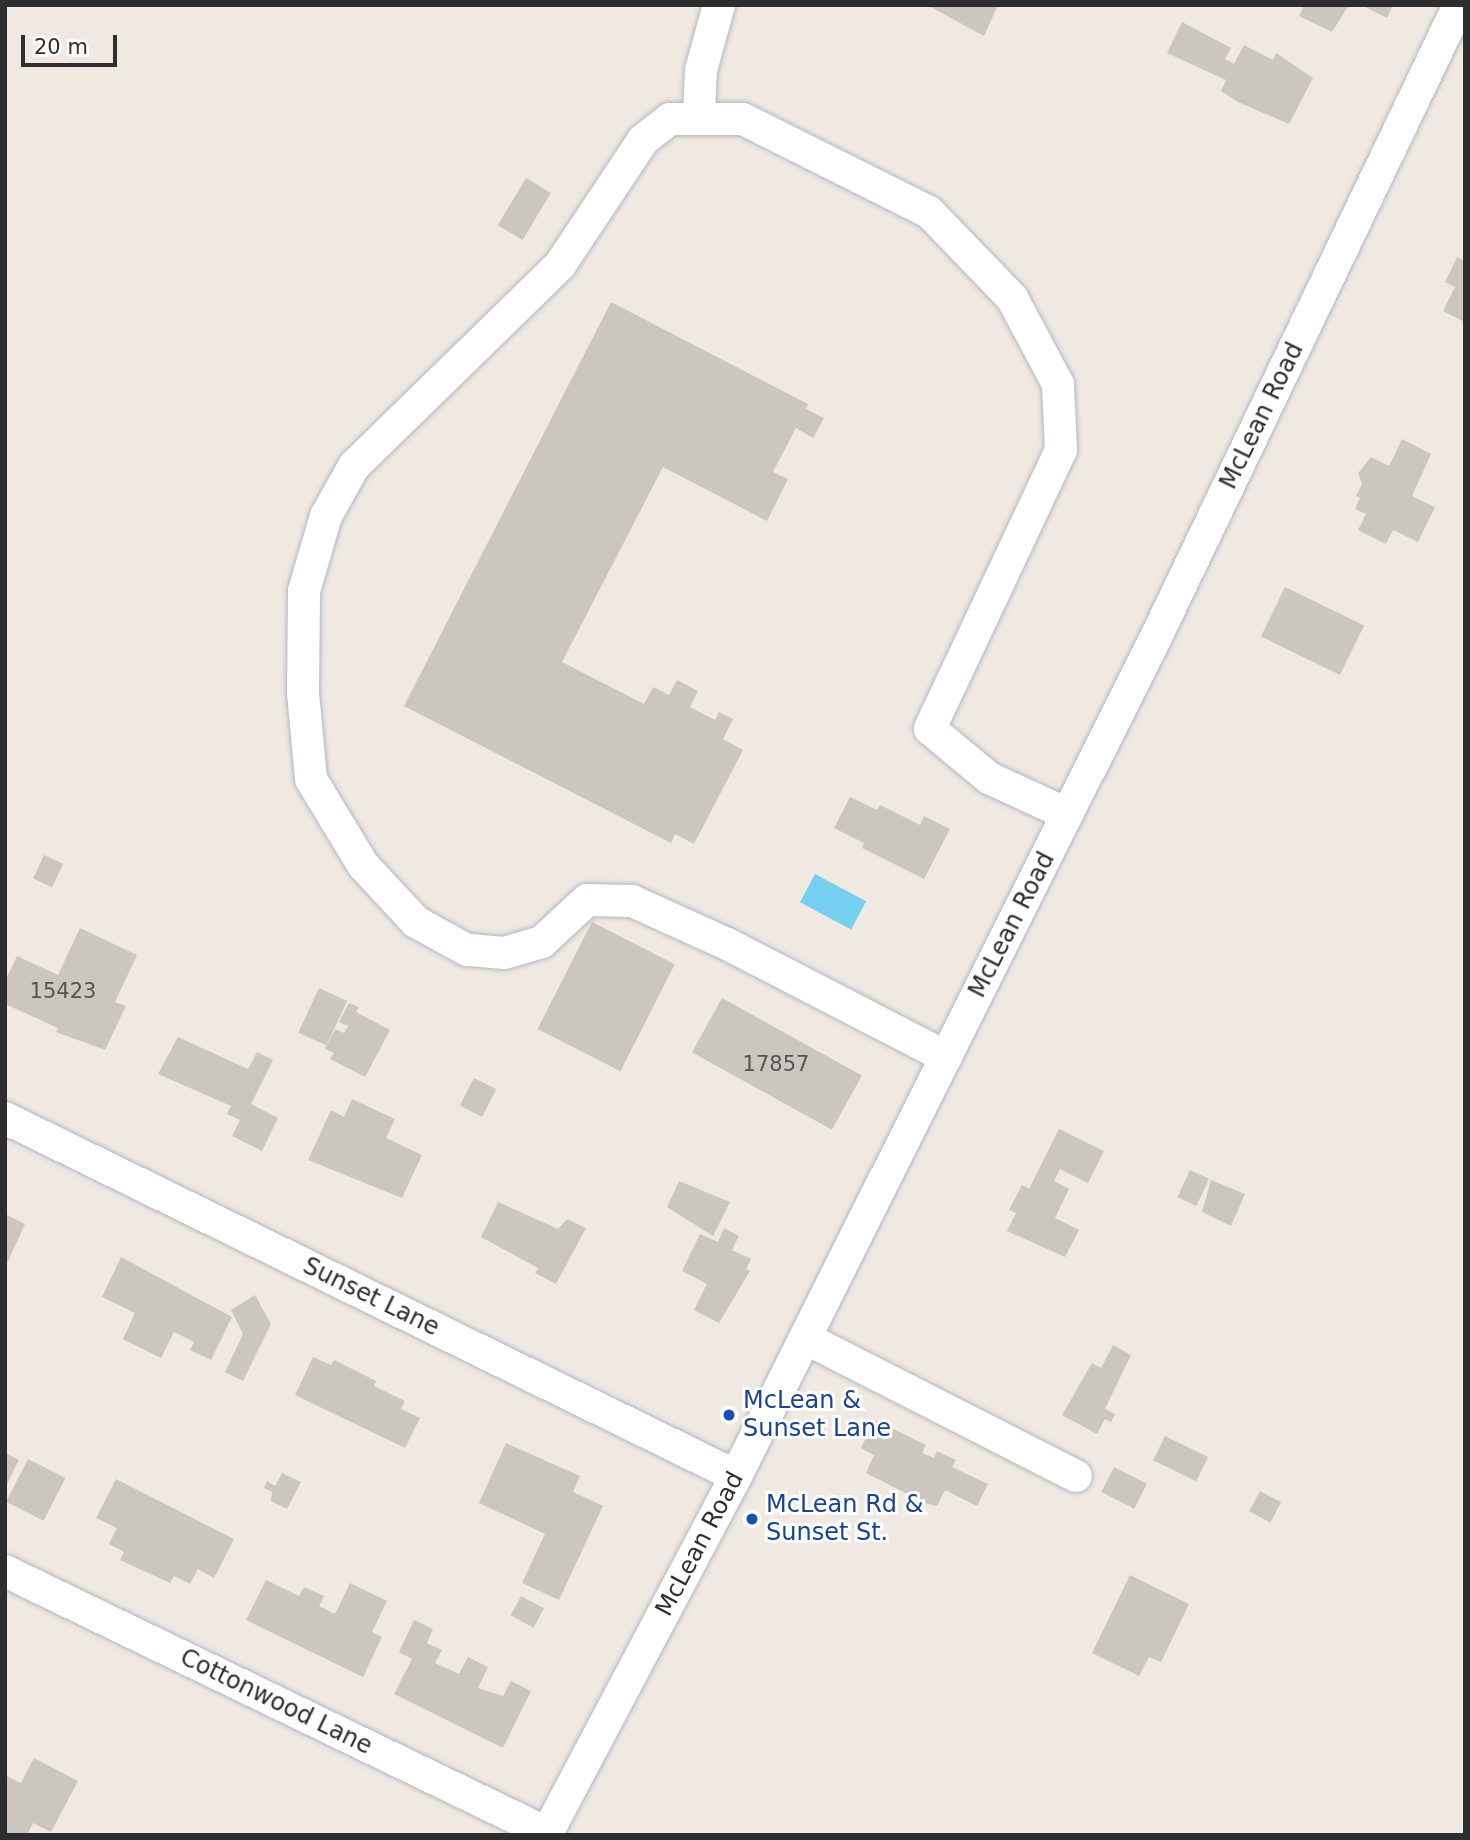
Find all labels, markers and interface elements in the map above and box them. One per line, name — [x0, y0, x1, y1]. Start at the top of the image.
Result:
scale bar — [24, 21, 121, 65]
text: 20 m — [34, 35, 88, 59]
street label: McLean Road — [1214, 338, 1310, 494]
street label: McLean Road — [963, 847, 1061, 1003]
house number: 15423 — [30, 978, 96, 1004]
house number: 17857 — [743, 1051, 809, 1077]
street label: Sunset Lane — [298, 1252, 444, 1342]
place label: McLean & Sunset Lane — [743, 1387, 891, 1443]
marker: McLean & Sunset Lane — [721, 1407, 737, 1423]
street label: McLean Road — [650, 1467, 750, 1621]
place label: McLean Rd & Sunset St. — [766, 1491, 923, 1547]
marker: McLean Rd & Sunset St. — [744, 1511, 760, 1527]
street label: Cottonwood Lane — [175, 1643, 377, 1761]

